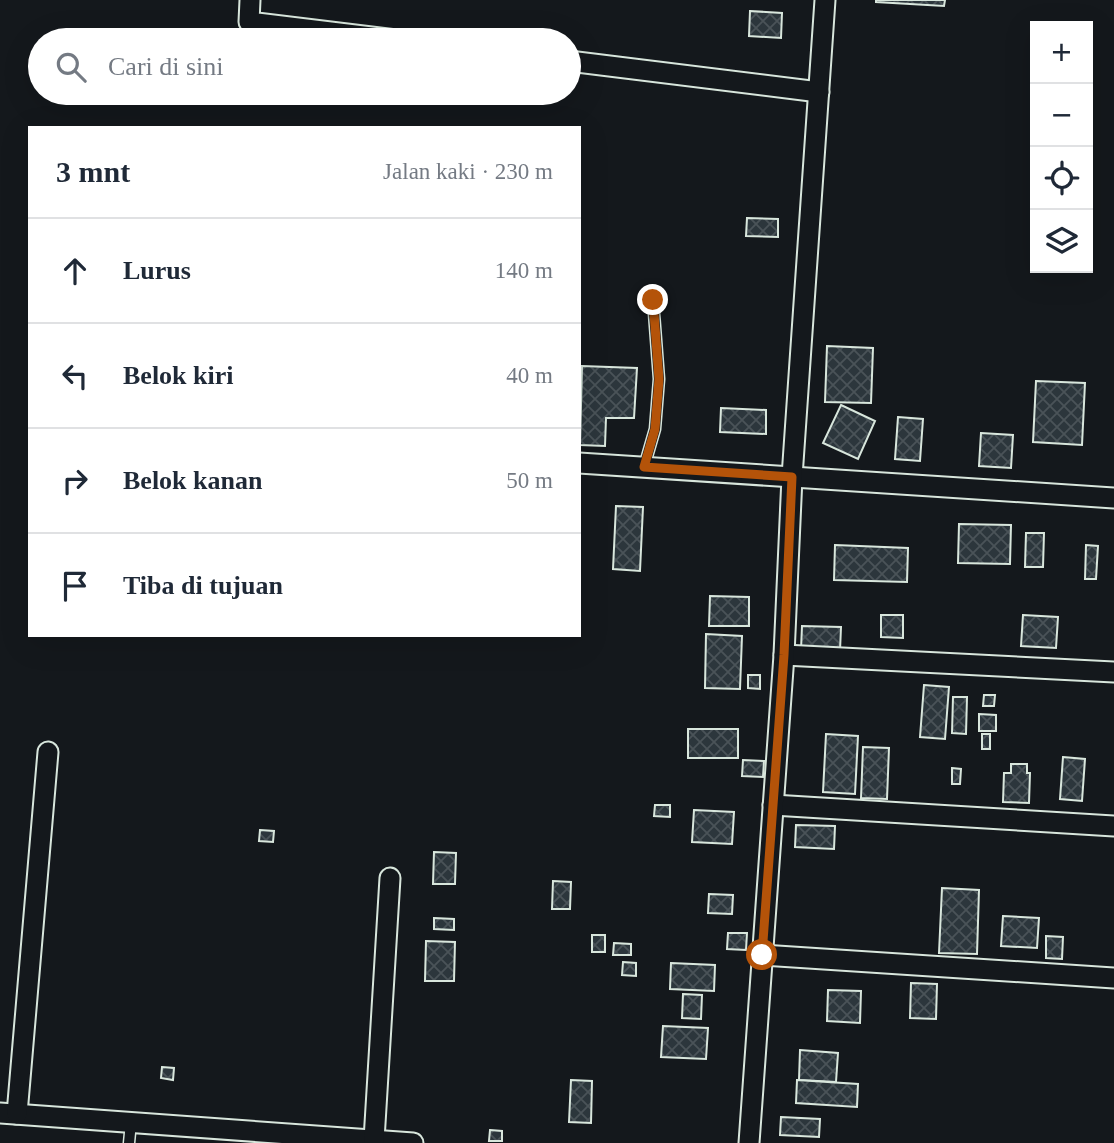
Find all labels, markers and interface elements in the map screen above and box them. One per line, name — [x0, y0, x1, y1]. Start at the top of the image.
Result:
map controls — [1030, 21, 1093, 273]
button: + — [1030, 21, 1093, 84]
search box — [28, 28, 581, 105]
icon: search — [52, 48, 90, 86]
text: Cari di sini — [108, 52, 224, 81]
button: − — [1030, 84, 1093, 147]
button: locate — [1030, 147, 1093, 210]
text: 3 mnt — [56, 155, 130, 188]
text: Jalan kaki · 230 m — [383, 159, 553, 184]
button: layers — [1030, 210, 1093, 273]
icon: ahead — [56, 252, 94, 290]
text: Lurus — [123, 256, 191, 285]
text: 140 m — [495, 258, 553, 283]
route end — [637, 284, 668, 315]
icon: left — [56, 357, 94, 395]
text: Belok kiri — [123, 361, 234, 390]
text: 40 m — [506, 363, 553, 388]
icon: right — [56, 462, 94, 500]
text: Belok kanan — [123, 466, 262, 495]
text: 50 m — [506, 468, 553, 493]
icon: arrive — [56, 567, 94, 605]
text: Tiba di tujuan — [123, 571, 283, 600]
route start — [746, 939, 777, 970]

